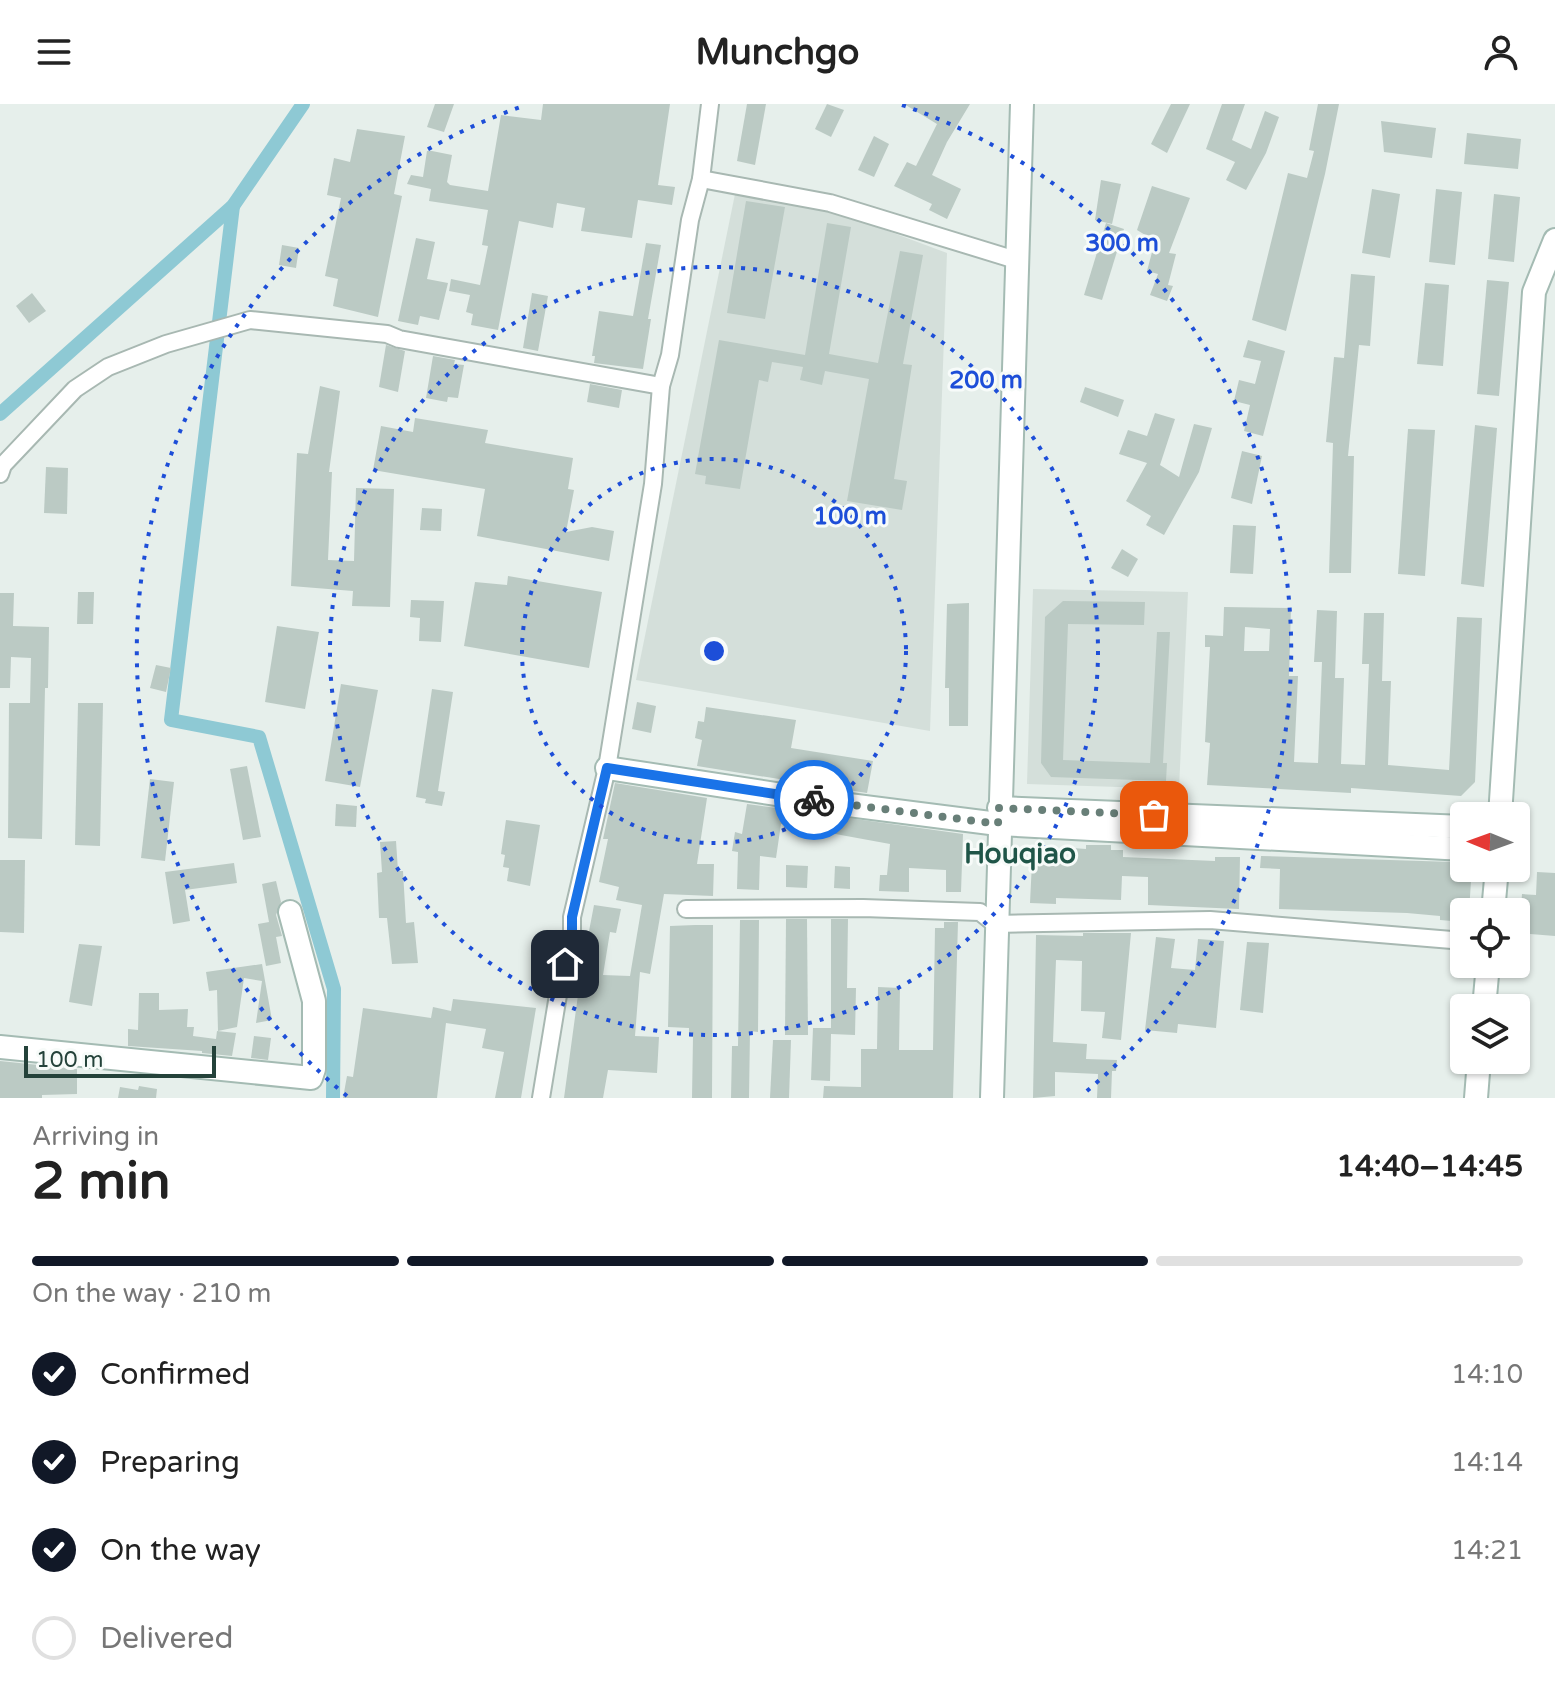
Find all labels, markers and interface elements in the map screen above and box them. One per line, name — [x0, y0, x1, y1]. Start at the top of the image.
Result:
icon: menu — [32, 30, 76, 74]
icon: person — [1479, 30, 1523, 74]
text: Munchgo — [696, 31, 859, 74]
text: 300 m — [1085, 229, 1159, 258]
text: 200 m — [949, 366, 1023, 395]
text: 100 m — [813, 502, 887, 531]
centre of rings — [700, 637, 728, 665]
courier — [774, 760, 854, 840]
icon: bike — [792, 778, 836, 822]
pin — [1120, 781, 1188, 849]
icon: bag — [1132, 793, 1176, 837]
north arrow — [1450, 802, 1530, 882]
map controls — [1450, 802, 1530, 1074]
district label: Houqiao — [964, 837, 1076, 871]
button: locate — [1450, 898, 1530, 978]
pin — [531, 930, 599, 998]
icon: home — [543, 942, 587, 986]
button: layers — [1450, 994, 1530, 1074]
scale bar — [24, 1042, 216, 1078]
text: 100 m — [36, 1047, 103, 1073]
text: Arriving in — [32, 1121, 159, 1152]
text: 14:40–14:45 — [1336, 1148, 1523, 1185]
text: 2 min — [32, 1150, 171, 1213]
text: On the way · 210 m — [32, 1278, 271, 1309]
icon: check — [32, 1352, 76, 1396]
text: Confirmed — [100, 1356, 251, 1393]
text: 14:10 — [1451, 1359, 1523, 1390]
icon: check — [32, 1440, 76, 1484]
text: Preparing — [100, 1444, 240, 1481]
text: 14:14 — [1451, 1447, 1523, 1478]
icon: check — [32, 1528, 76, 1572]
text: On the way — [100, 1532, 261, 1569]
text: 14:21 — [1451, 1535, 1523, 1566]
text: Delivered — [100, 1620, 234, 1657]

